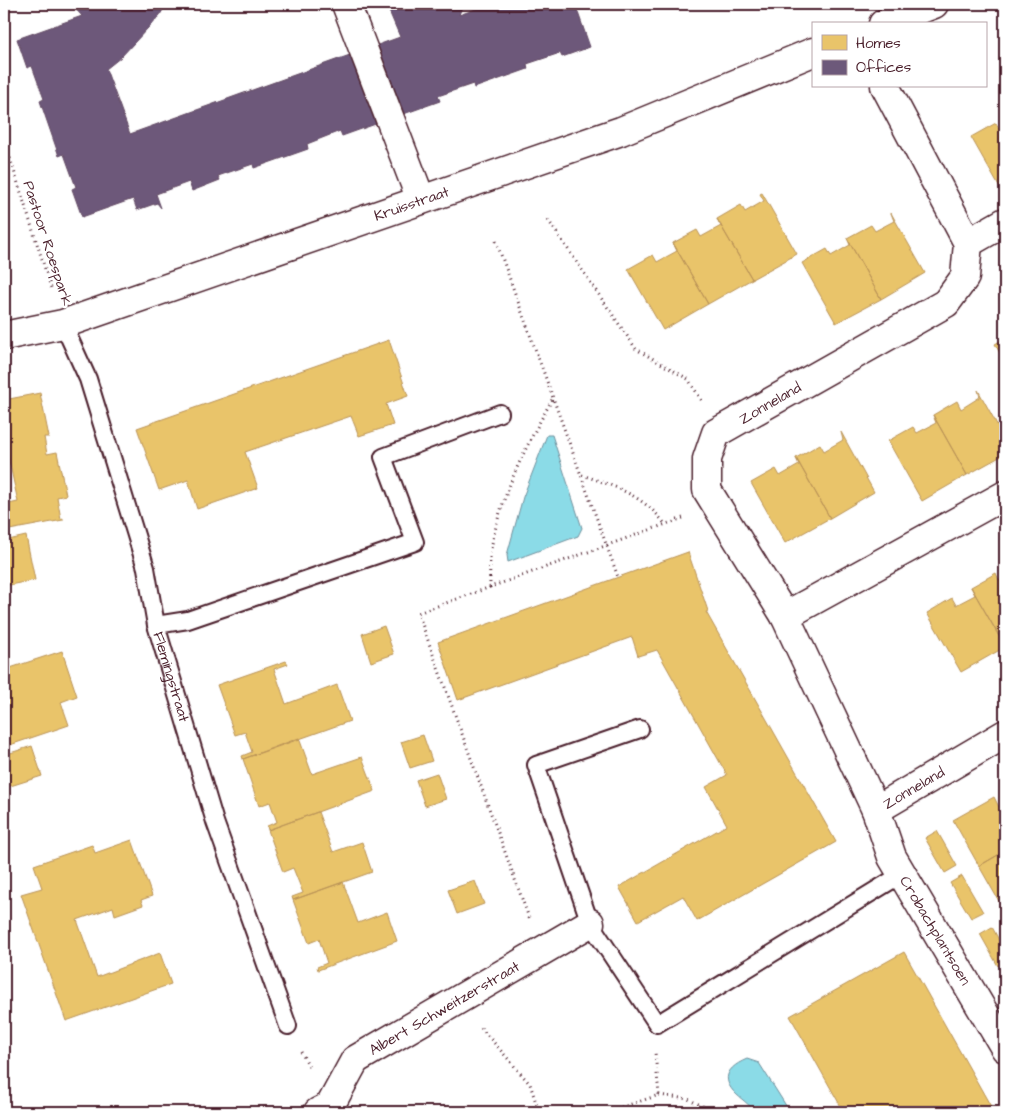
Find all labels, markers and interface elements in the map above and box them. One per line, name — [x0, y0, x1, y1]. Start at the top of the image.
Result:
legend — [812, 22, 986, 88]
text: Homes — [856, 33, 901, 54]
text: Offices — [856, 57, 912, 78]
street label: Pastoor Roespark — [17, 178, 78, 308]
street label: Kruisstraat — [371, 181, 452, 227]
street label: Zonneland — [735, 377, 805, 430]
street label: Flemingstraat — [148, 629, 194, 725]
street label: Zonneland — [879, 762, 949, 815]
street label: Crobachplantsoen — [894, 872, 976, 990]
street label: Albert Schweitzerstraat — [365, 956, 524, 1061]

